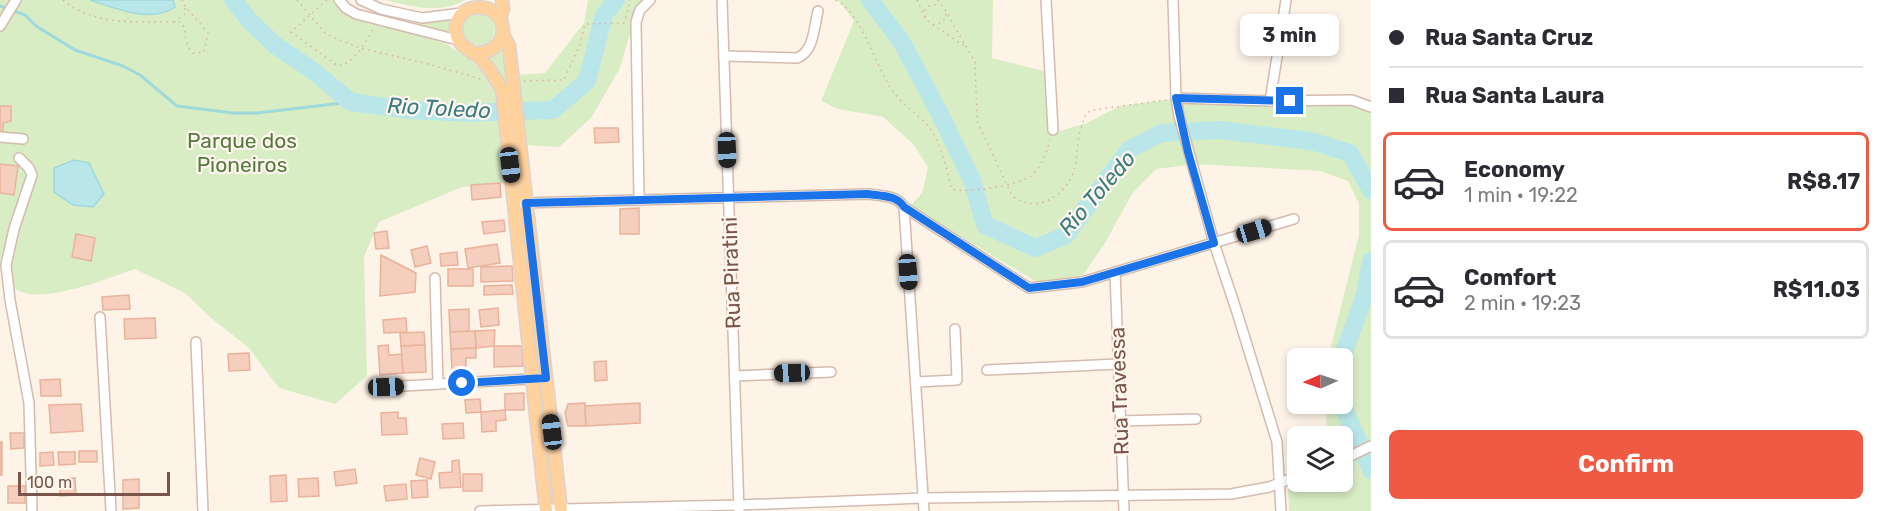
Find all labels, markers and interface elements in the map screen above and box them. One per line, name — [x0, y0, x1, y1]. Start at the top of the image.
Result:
callout: 3 min — [1240, 14, 1340, 56]
text: 3 min — [1262, 23, 1317, 47]
text: Rua Santa Cruz — [1425, 24, 1593, 51]
text: Rua Santa Laura — [1425, 82, 1605, 109]
route end — [1276, 87, 1303, 114]
water label: Rio Toledo — [386, 92, 492, 124]
park label: Parque dos Pioneiros — [187, 128, 297, 177]
car — [717, 132, 737, 168]
water label: Rio Toledo — [1053, 145, 1141, 241]
car — [499, 146, 521, 184]
icon: car — [1392, 155, 1446, 209]
text: Economy — [1464, 156, 1565, 183]
text: R$8.17 — [1787, 168, 1860, 195]
text: 1 min · 19:22 — [1464, 183, 1578, 207]
street label: Rua Piratini — [717, 217, 745, 329]
car — [1234, 217, 1274, 245]
car — [898, 253, 918, 291]
icon: car — [1392, 263, 1446, 317]
text: Comfort — [1464, 264, 1556, 291]
text: R$11.03 — [1773, 276, 1860, 303]
text: 2 min · 19:23 — [1464, 291, 1581, 315]
street label: Rua Travessa — [1104, 326, 1134, 456]
north arrow — [1287, 348, 1353, 414]
map controls — [1287, 348, 1353, 492]
car — [774, 363, 810, 383]
route start — [448, 369, 475, 396]
car — [368, 377, 404, 397]
car — [541, 413, 563, 451]
button: layers — [1287, 426, 1353, 492]
button: Confirm — [1389, 430, 1863, 499]
scale bar — [18, 469, 170, 496]
text: 100 m — [27, 473, 72, 492]

